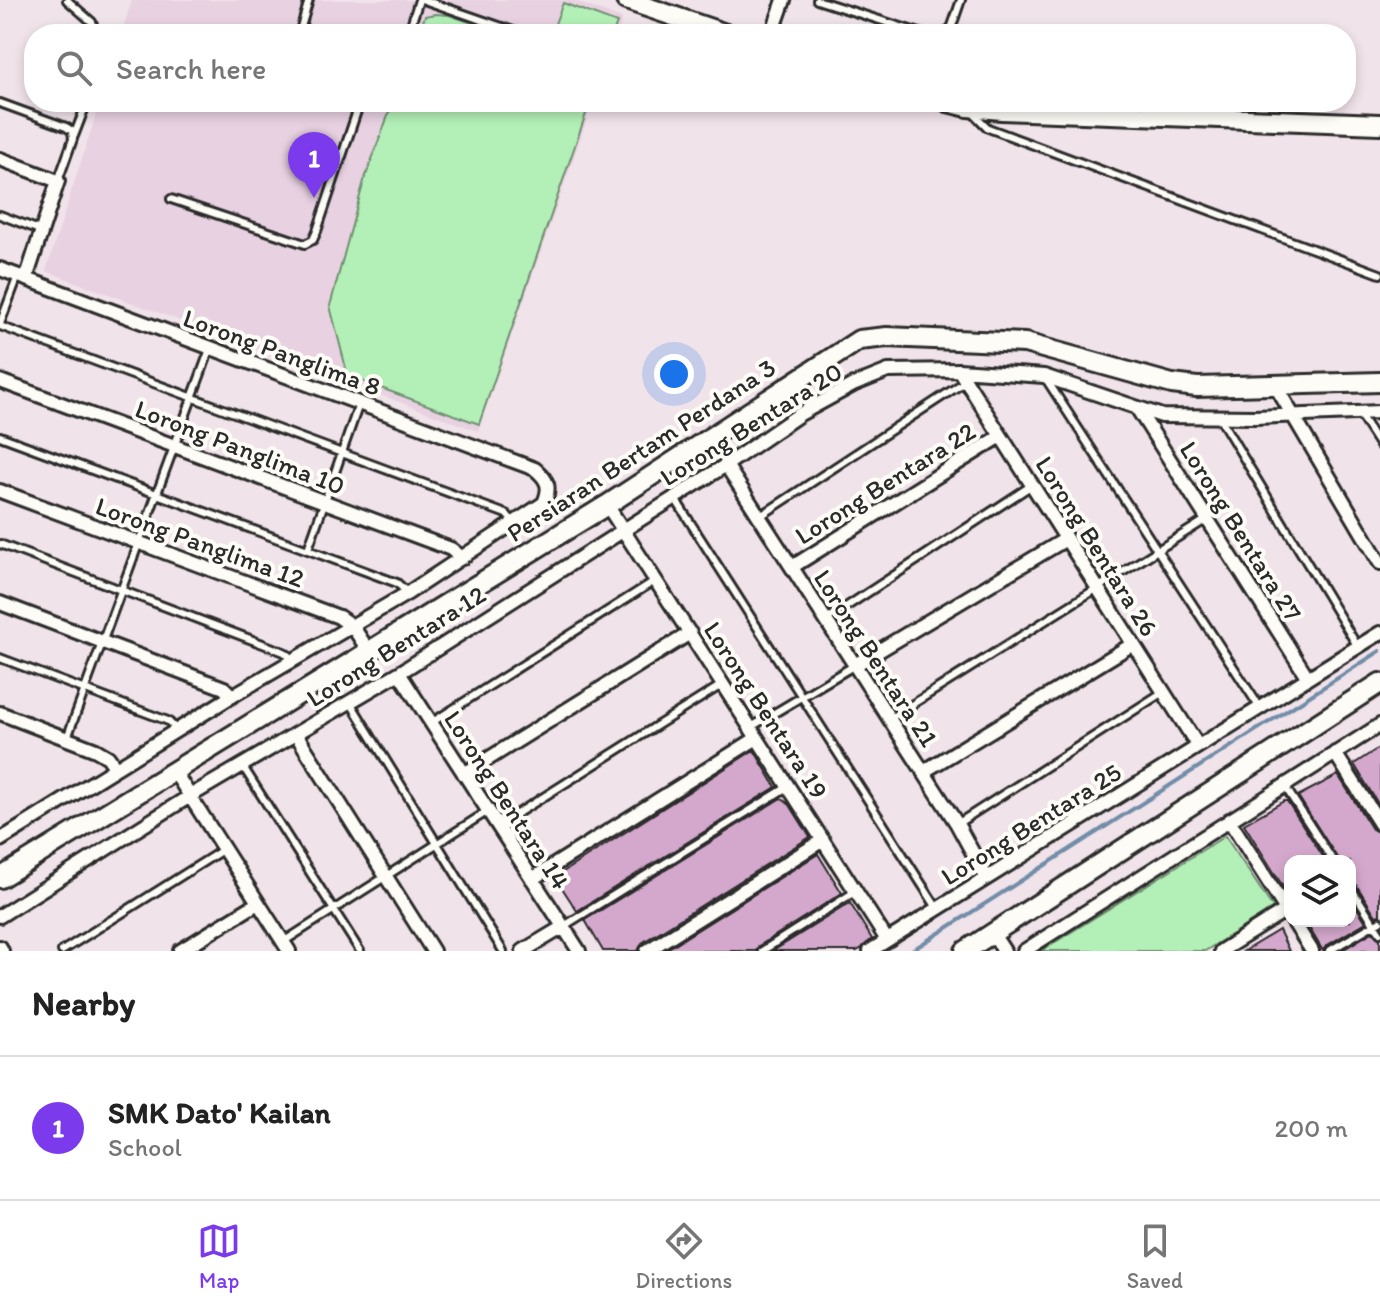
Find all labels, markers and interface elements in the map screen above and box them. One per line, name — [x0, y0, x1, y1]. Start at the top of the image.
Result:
search box — [24, 24, 1356, 112]
icon: search — [52, 46, 96, 90]
text: Search here — [116, 50, 266, 87]
pin: 1 — [288, 132, 340, 198]
street label: Lorong Panglima 8 — [179, 301, 385, 403]
street label: Persiaran Bertam Perdana 3 — [501, 351, 781, 549]
your location — [654, 354, 694, 394]
street label: Lorong Bentara 20 — [654, 355, 848, 493]
street label: Lorong Panglima 10 — [131, 392, 349, 502]
street label: Lorong Bentara 22 — [789, 415, 981, 551]
street label: Lorong Bentara 27 — [1173, 435, 1309, 627]
street label: Lorong Bentara 26 — [1029, 450, 1165, 642]
street label: Lorong Panglima 12 — [91, 489, 309, 595]
street label: Lorong Bentara 21 — [807, 563, 945, 753]
street label: Lorong Bentara 12 — [301, 578, 492, 714]
street label: Lorong Bentara 19 — [697, 615, 835, 805]
street label: Lorong Bentara 14 — [437, 704, 577, 896]
street label: Lorong Bentara 25 — [935, 756, 1127, 892]
map controls — [1284, 855, 1356, 927]
button: layers — [1284, 855, 1356, 927]
text: Nearby — [32, 983, 135, 1024]
text: SMK Dato' Kailan — [108, 1094, 330, 1131]
text: 1 — [52, 1112, 64, 1144]
text: 200 m — [1275, 1112, 1348, 1144]
text: School — [108, 1131, 182, 1163]
tab: Map — [197, 1219, 241, 1294]
tab: Directions — [636, 1219, 732, 1294]
tab: Saved — [1127, 1219, 1183, 1294]

